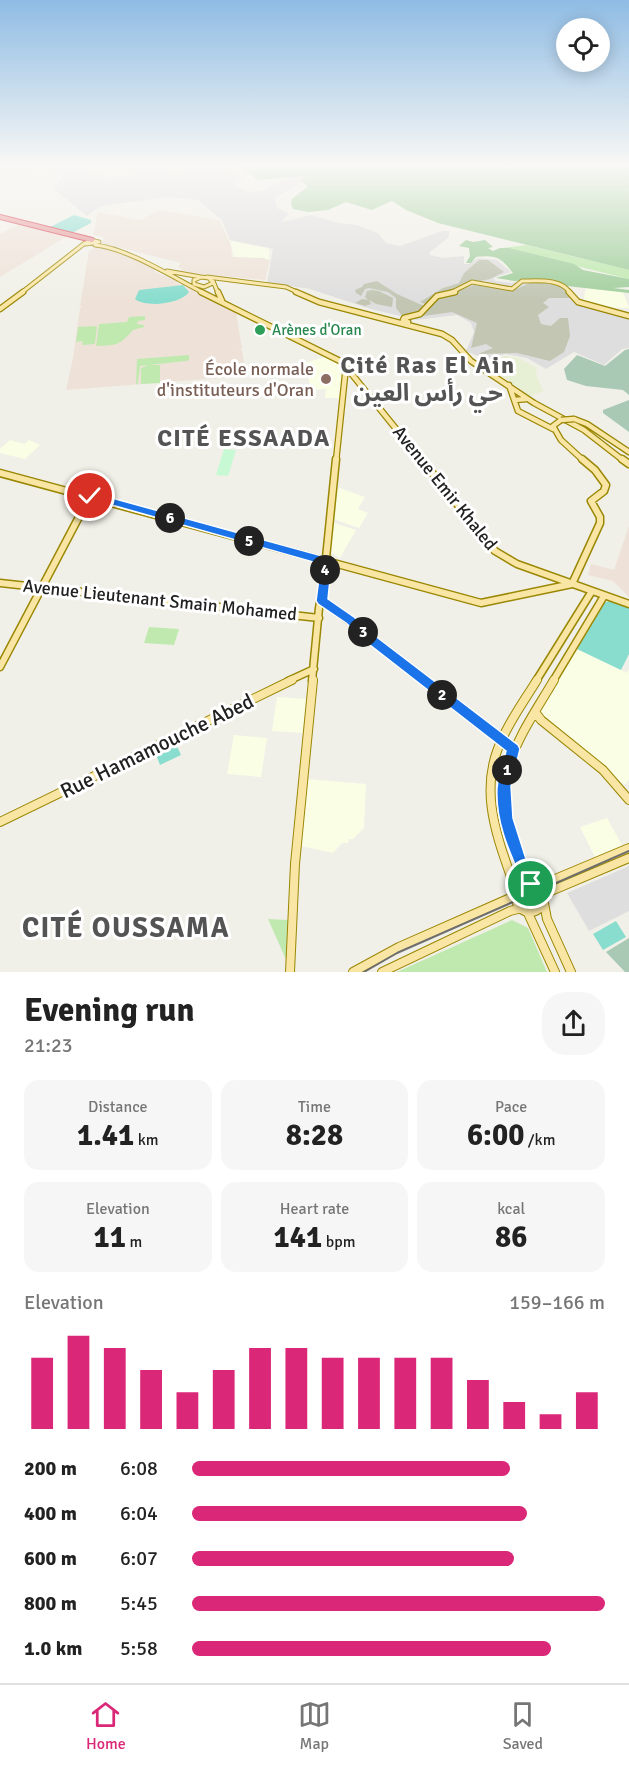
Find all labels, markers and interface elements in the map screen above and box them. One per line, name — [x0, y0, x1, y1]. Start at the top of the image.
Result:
map controls — [556, 18, 610, 72]
button: locate — [556, 18, 610, 72]
place label: Arènes d'Oran — [272, 321, 362, 339]
marker: Arènes d'Oran — [253, 323, 267, 337]
district label: Cité Ras El Ain حي رأس العين — [340, 350, 516, 413]
place label: École normale d'instituteurs d'Oran — [157, 358, 314, 401]
marker: École normale d'instituteurs d'Oran — [319, 372, 333, 386]
street label: Avenue Emir Khaled — [388, 421, 502, 555]
district label: CITÉ ESSAADA — [157, 423, 331, 453]
pin — [64, 470, 115, 521]
icon: check — [73, 479, 106, 512]
pin: 6 — [155, 503, 185, 533]
text: 6 — [166, 508, 174, 528]
pin: 5 — [234, 526, 264, 556]
text: 5 — [245, 531, 253, 551]
pin: 4 — [310, 555, 340, 585]
text: 4 — [321, 560, 329, 580]
street label: Avenue Lieutenant Smain Mohamed — [22, 575, 298, 625]
pin: 3 — [348, 617, 378, 647]
text: 3 — [359, 622, 367, 642]
pin: 2 — [427, 680, 457, 710]
text: 2 — [438, 685, 446, 705]
street label: Rue Hamamouche Abed — [56, 688, 258, 804]
pin: 1 — [492, 755, 522, 785]
text: 1 — [503, 760, 511, 780]
pin — [505, 858, 556, 909]
icon: arrive — [514, 867, 547, 900]
district label: CITÉ OUSSAMA — [22, 909, 230, 945]
text: Evening run — [24, 990, 194, 1031]
button: share — [542, 992, 605, 1055]
text: 21:23 — [24, 1033, 73, 1058]
text: Distance — [88, 1097, 148, 1117]
text: Time — [298, 1097, 331, 1117]
text: Pace — [495, 1097, 527, 1117]
text: 1.41 — [77, 1117, 134, 1154]
text: 8:28 — [286, 1117, 343, 1154]
text: 6:00 — [467, 1117, 524, 1154]
text: km — [134, 1130, 159, 1150]
text: /km — [524, 1130, 555, 1150]
text: Elevation — [86, 1199, 150, 1219]
text: Heart rate — [280, 1199, 349, 1219]
text: kcal — [497, 1199, 525, 1219]
text: 11 — [93, 1219, 126, 1256]
text: 141 — [274, 1219, 322, 1256]
text: 86 — [495, 1219, 527, 1256]
text: m — [126, 1232, 142, 1252]
text: bpm — [322, 1232, 355, 1252]
text: Elevation — [24, 1290, 104, 1315]
text: 159–166 m — [509, 1290, 605, 1315]
text: 200 m — [24, 1456, 77, 1481]
text: 6:08 — [120, 1456, 158, 1481]
text: 400 m — [24, 1501, 77, 1526]
text: 6:04 — [120, 1501, 158, 1526]
text: 600 m — [24, 1546, 77, 1571]
text: 6:07 — [120, 1546, 158, 1571]
text: 800 m — [24, 1591, 77, 1616]
text: 5:45 — [120, 1591, 158, 1616]
text: 1.0 km — [24, 1636, 82, 1661]
text: 5:58 — [120, 1636, 158, 1661]
tab: Home — [86, 1698, 126, 1754]
tab: Map — [298, 1698, 331, 1754]
tab: Saved — [503, 1698, 543, 1754]

